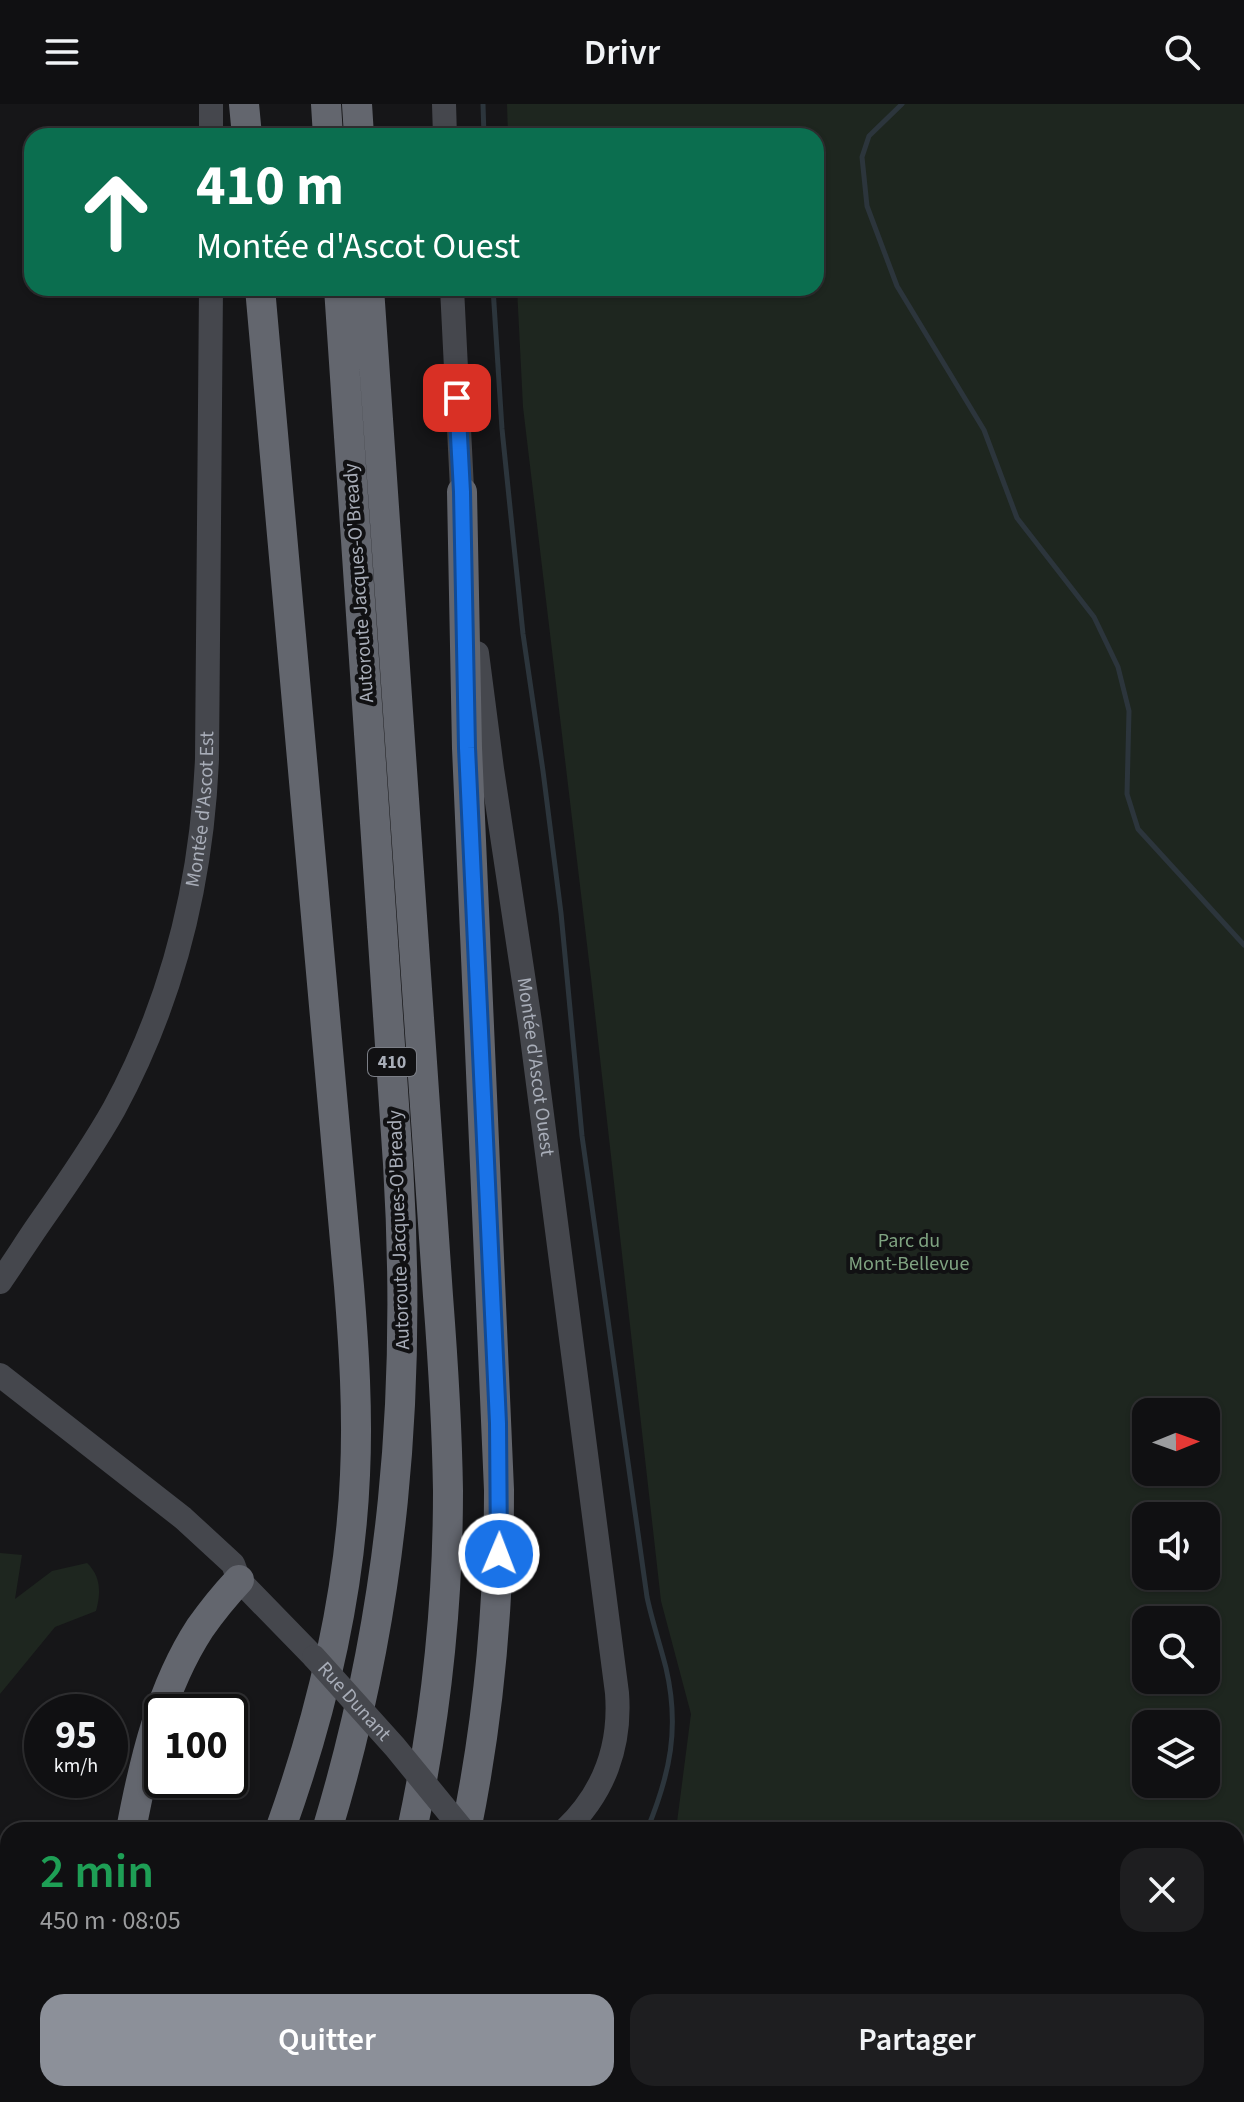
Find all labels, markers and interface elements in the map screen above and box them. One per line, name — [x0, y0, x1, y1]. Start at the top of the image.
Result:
text: Drivr — [584, 27, 660, 78]
icon: menu — [40, 30, 84, 74]
icon: search — [1160, 30, 1204, 74]
text: 410 m — [196, 147, 344, 226]
icon: ahead — [64, 160, 168, 264]
text: Montée d'Ascot Ouest — [196, 221, 520, 272]
pin — [423, 364, 491, 432]
icon: arrive — [435, 376, 479, 420]
street label: Autoroute Jacques-O'Bready — [337, 462, 381, 704]
street label: Montée d'Ascot Est — [179, 731, 221, 889]
street label: Montée d'Ascot Ouest — [509, 976, 561, 1158]
road number: 410 — [368, 1048, 416, 1076]
street label: Autoroute Jacques-O'Bready — [381, 1109, 417, 1350]
park label: Parc du Mont-Bellevue — [849, 1227, 969, 1278]
north arrow — [1132, 1398, 1220, 1486]
map controls — [1132, 1398, 1220, 1798]
button: sound — [1132, 1502, 1220, 1590]
position arrow — [457, 1512, 541, 1596]
button: search — [1132, 1606, 1220, 1694]
street label: Rue Dunant — [311, 1656, 398, 1748]
speed limit sign: 100 — [144, 1694, 248, 1798]
text: 95 — [55, 1707, 97, 1764]
button: layers — [1132, 1710, 1220, 1798]
text: km/h — [54, 1752, 98, 1780]
text: 2 min — [40, 1838, 154, 1906]
button: close — [1120, 1848, 1204, 1932]
text: 450 m · 08:05 — [40, 1902, 181, 1939]
button: Quitter — [40, 1994, 614, 2086]
button: Partager — [630, 1994, 1204, 2086]

